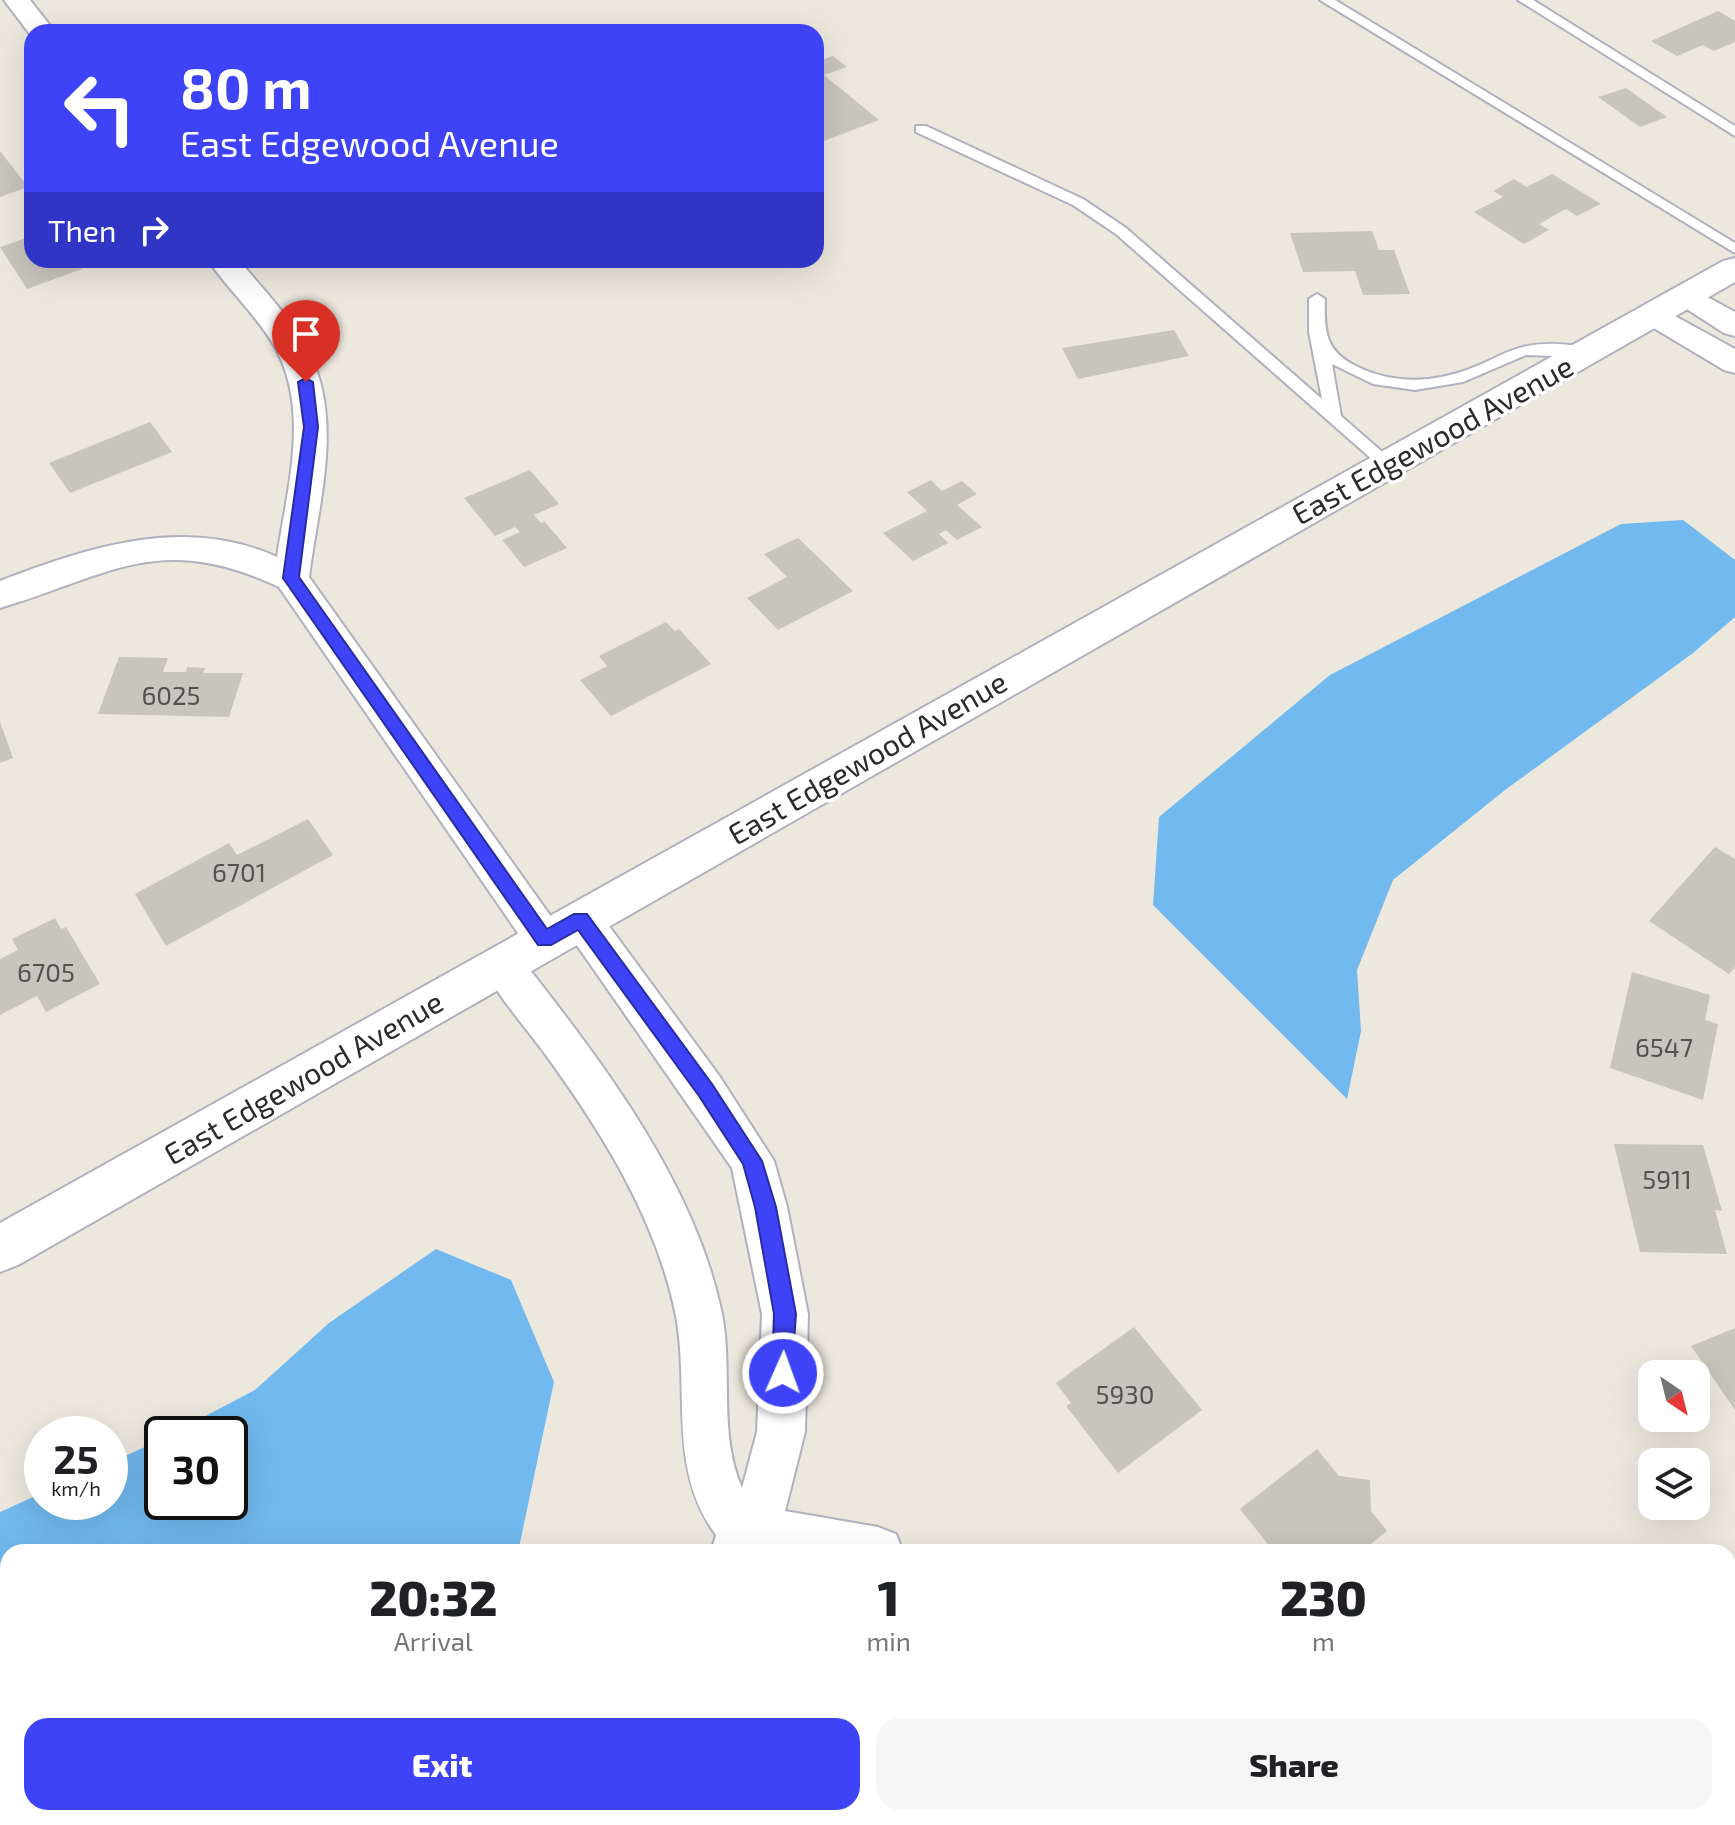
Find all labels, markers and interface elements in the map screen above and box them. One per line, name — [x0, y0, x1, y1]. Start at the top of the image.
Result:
text: 80 m — [180, 53, 312, 120]
icon: left — [48, 56, 152, 160]
text: East Edgewood Avenue — [180, 121, 559, 164]
icon: right — [132, 208, 176, 252]
text: Then — [48, 212, 116, 248]
pin — [272, 300, 340, 382]
icon: arrive — [284, 312, 328, 356]
street label: East Edgewood Avenue — [1285, 347, 1579, 531]
street label: East Edgewood Avenue — [721, 662, 1013, 852]
house number: 6025 — [141, 679, 201, 710]
house number: 6701 — [212, 856, 266, 887]
house number: 6705 — [17, 956, 75, 987]
street label: East Edgewood Avenue — [157, 982, 449, 1172]
house number: 6547 — [1635, 1031, 1693, 1062]
house number: 5911 — [1642, 1163, 1692, 1194]
position arrow — [741, 1331, 825, 1415]
north arrow — [1638, 1360, 1710, 1432]
map controls — [1638, 1360, 1710, 1520]
house number: 5930 — [1096, 1378, 1154, 1409]
speed limit sign: 30 — [144, 1416, 248, 1520]
text: 25 — [53, 1434, 99, 1482]
button: layers — [1638, 1448, 1710, 1520]
text: km/h — [51, 1476, 101, 1500]
text: 20:32 — [369, 1568, 497, 1626]
text: 1 — [878, 1568, 899, 1626]
text: 230 — [1280, 1568, 1367, 1626]
text: Arrival — [394, 1625, 473, 1656]
text: min — [866, 1625, 911, 1656]
text: m — [1312, 1625, 1335, 1656]
button: Exit — [24, 1718, 860, 1810]
button: Share — [876, 1718, 1712, 1810]

